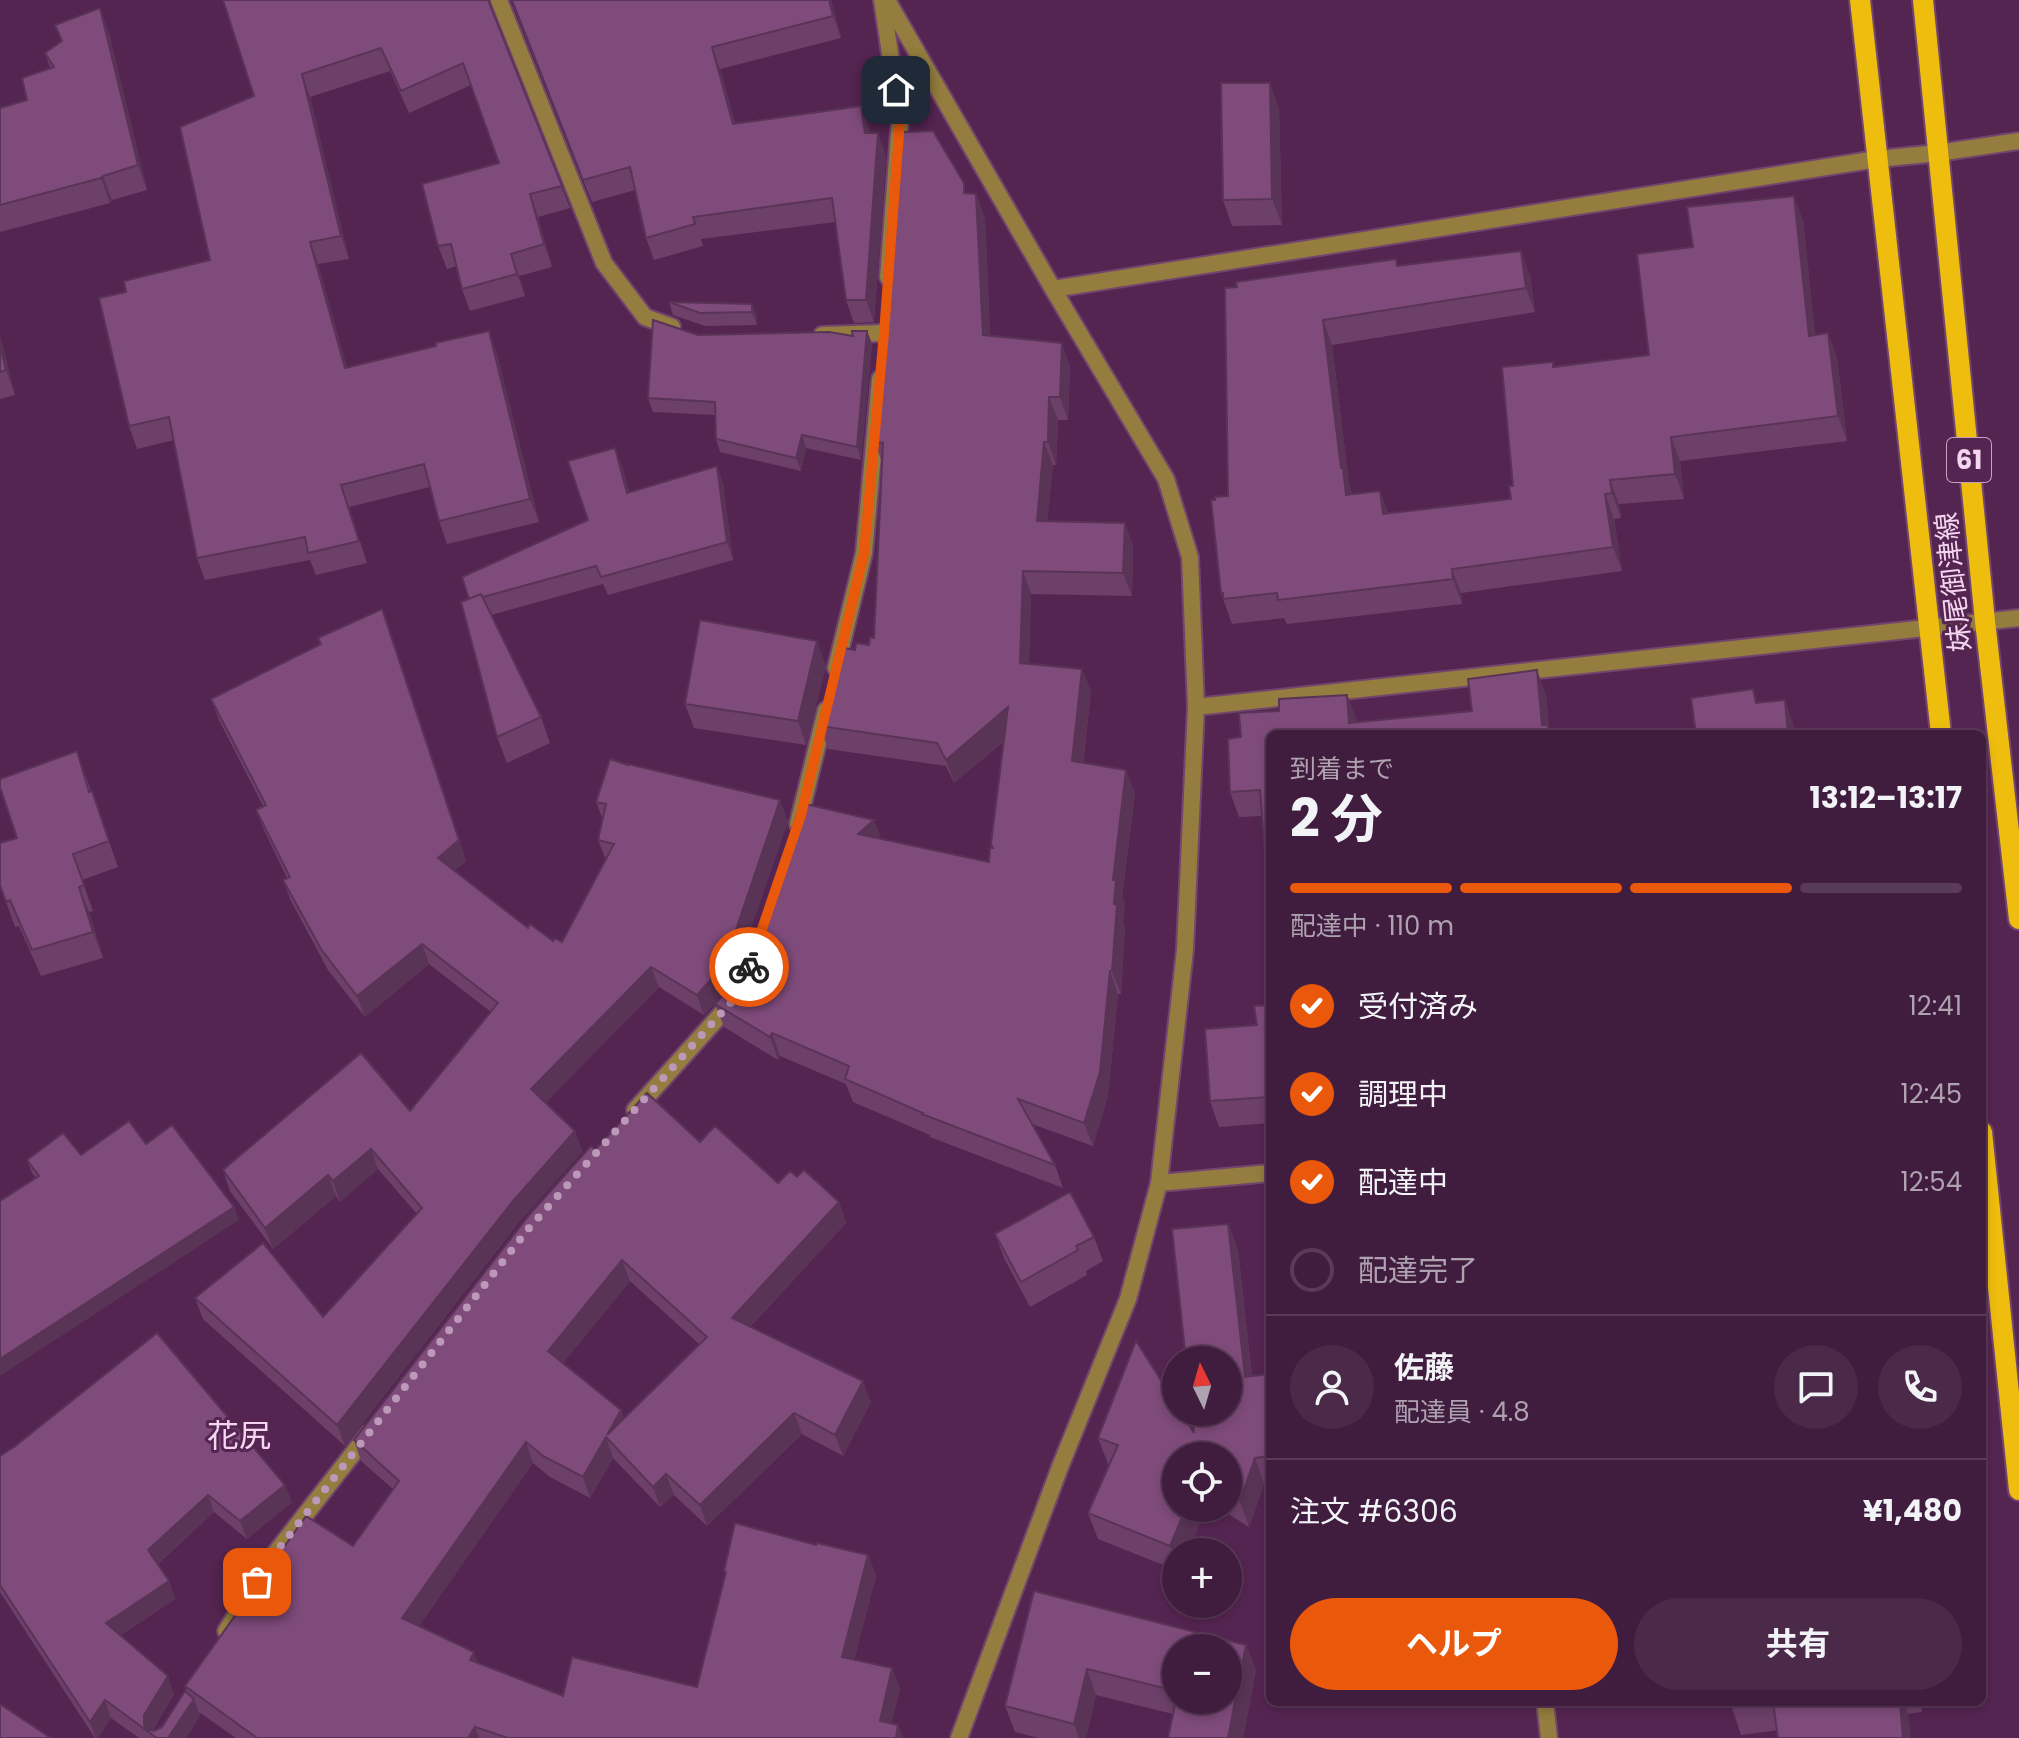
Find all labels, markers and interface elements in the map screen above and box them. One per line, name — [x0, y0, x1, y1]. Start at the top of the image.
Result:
pin — [862, 56, 930, 124]
icon: home — [874, 68, 918, 112]
road number: 61 — [1947, 438, 1991, 482]
street label: 妹尾御津線 — [1927, 510, 1980, 654]
text: 到着まで — [1290, 751, 1394, 787]
text: 13:12–13:17 — [1810, 776, 1962, 819]
text: 2 分 — [1290, 782, 1383, 855]
text: 配達中 · 110 m — [1290, 908, 1454, 944]
courier — [709, 927, 789, 1007]
icon: bike — [727, 945, 771, 989]
icon: check — [1290, 984, 1334, 1028]
text: 受付済み — [1358, 985, 1478, 1028]
text: 12:41 — [1909, 988, 1962, 1024]
icon: check — [1290, 1072, 1334, 1116]
text: 調理中 — [1358, 1073, 1448, 1116]
text: 12:45 — [1901, 1076, 1962, 1112]
icon: check — [1290, 1160, 1334, 1204]
text: 配達中 — [1358, 1161, 1448, 1204]
text: 12:54 — [1901, 1164, 1962, 1200]
text: 配達完了 — [1358, 1249, 1478, 1292]
button: person — [1290, 1345, 1374, 1429]
button: chat — [1774, 1345, 1858, 1429]
button: phone — [1878, 1345, 1962, 1429]
north arrow — [1162, 1346, 1242, 1426]
map controls — [1162, 1346, 1242, 1714]
text: 佐藤 — [1394, 1346, 1454, 1389]
text: 配達員 · 4.8 — [1394, 1394, 1530, 1430]
district label: 花尻 — [207, 1413, 271, 1458]
button: locate — [1162, 1442, 1242, 1522]
text: ¥1,480 — [1863, 1489, 1962, 1532]
text: 注文 #6306 — [1290, 1490, 1458, 1533]
button: + — [1162, 1538, 1242, 1618]
pin — [223, 1548, 291, 1616]
icon: bag — [235, 1560, 279, 1604]
button: ヘルプ — [1290, 1598, 1618, 1690]
button: 共有 — [1634, 1598, 1962, 1690]
button: − — [1162, 1634, 1242, 1714]

